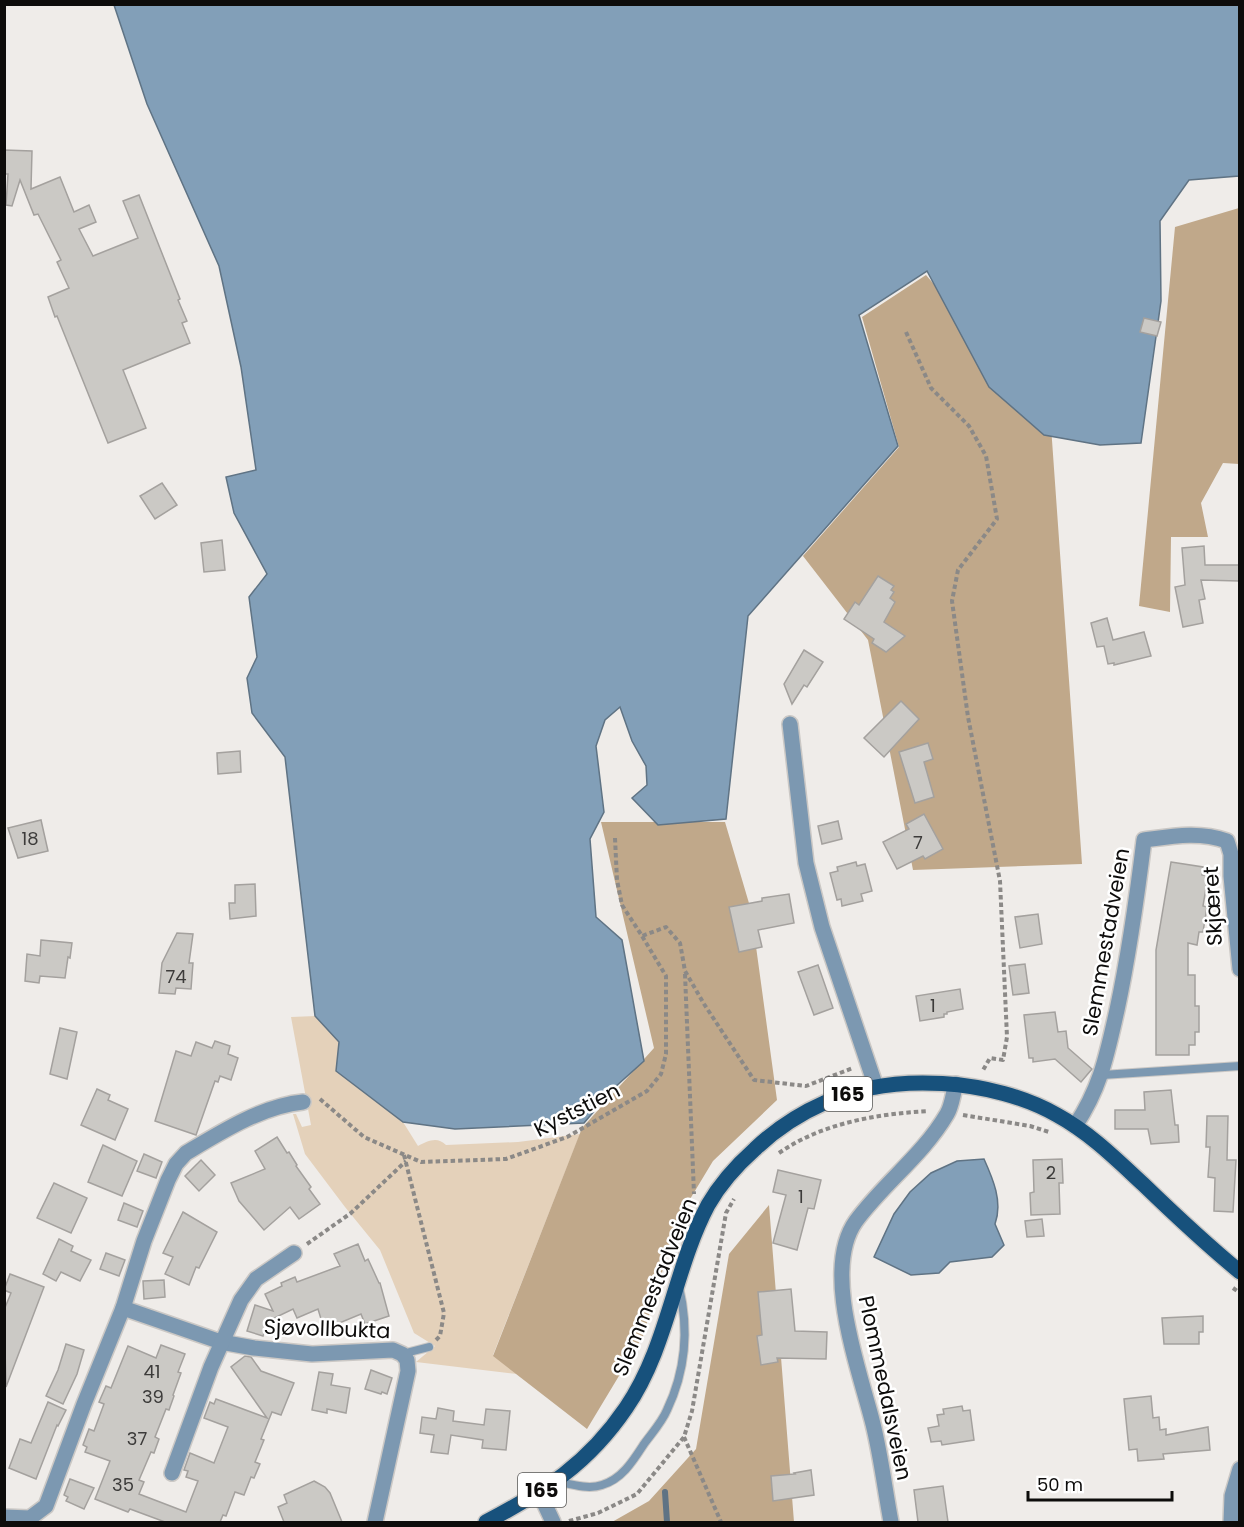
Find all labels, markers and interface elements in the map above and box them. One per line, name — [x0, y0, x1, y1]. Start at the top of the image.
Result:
house number: 18 — [21, 826, 39, 851]
house number: 7 — [913, 830, 923, 855]
street label: Slemmestadveien — [1075, 846, 1136, 1038]
street label: Skjæret — [1196, 865, 1229, 947]
house number: 74 — [165, 964, 187, 989]
house number: 1 — [930, 993, 936, 1018]
street label: Kyststien — [529, 1075, 625, 1144]
road number: 165 — [824, 1077, 872, 1111]
house number: 2 — [1046, 1160, 1056, 1185]
house number: 1 — [798, 1184, 804, 1209]
street label: Slemmestadveien — [605, 1193, 704, 1380]
street label: Plommedalsveien — [852, 1293, 919, 1483]
street label: Sjøvollbukta — [263, 1312, 391, 1345]
house number: 41 — [143, 1359, 161, 1384]
house number: 39 — [142, 1384, 164, 1409]
house number: 37 — [127, 1426, 147, 1451]
scale bar — [1028, 1464, 1172, 1502]
house number: 35 — [112, 1472, 134, 1497]
text: 50 m — [1037, 1472, 1083, 1497]
road number: 165 — [518, 1473, 566, 1507]

